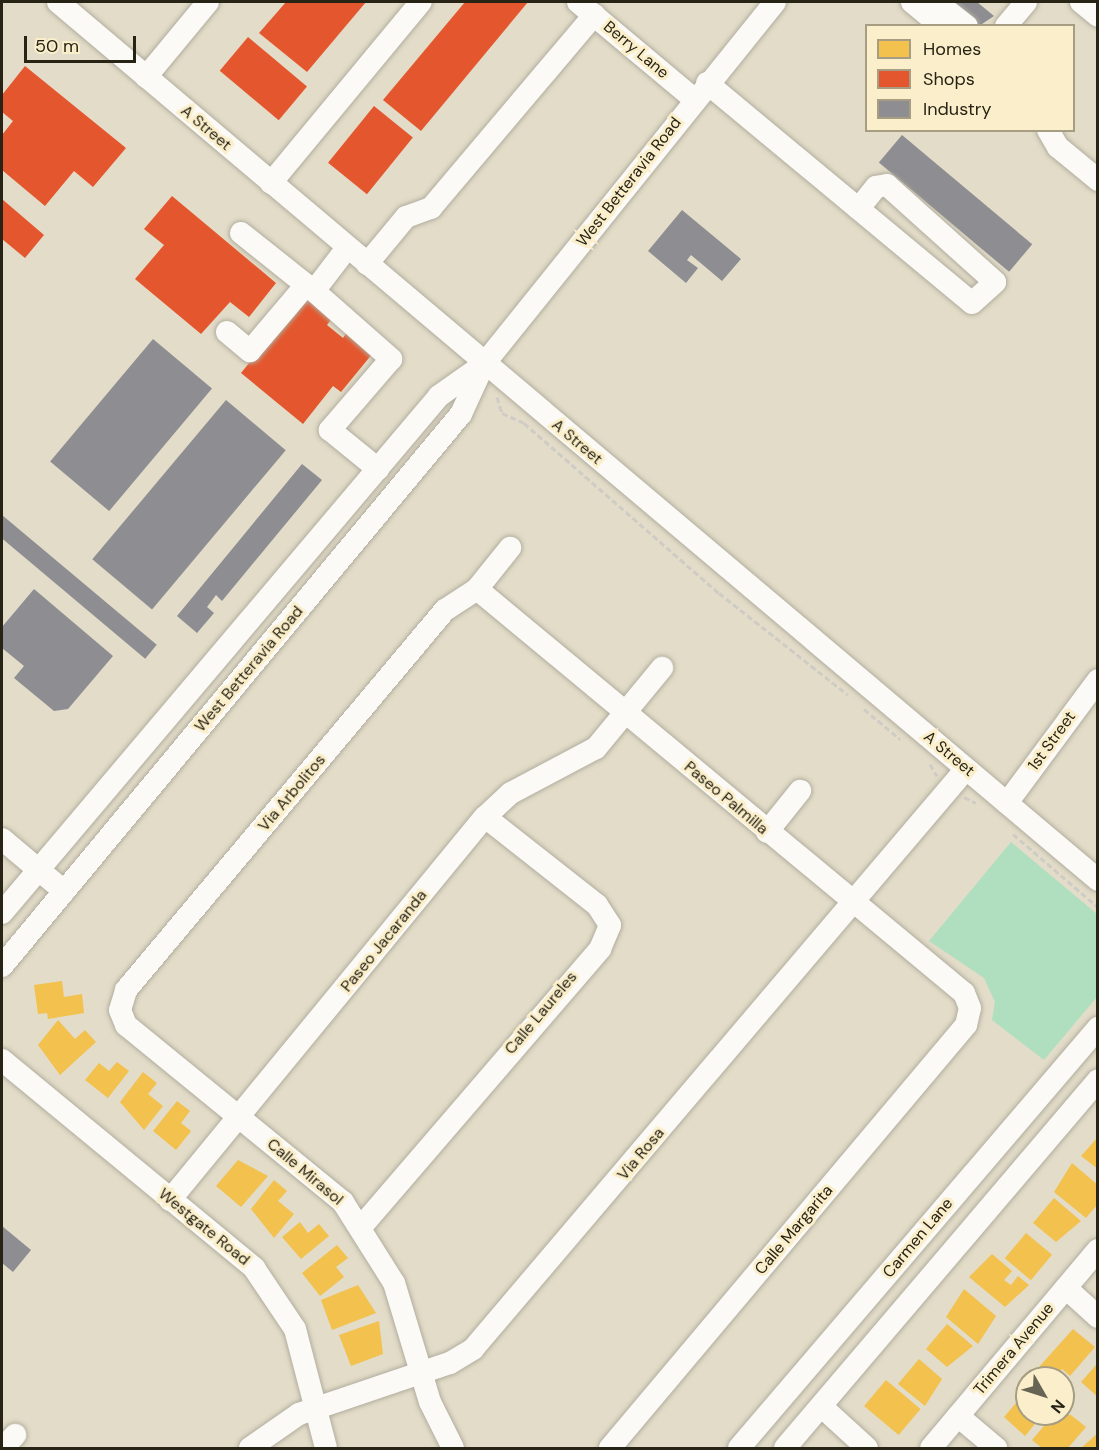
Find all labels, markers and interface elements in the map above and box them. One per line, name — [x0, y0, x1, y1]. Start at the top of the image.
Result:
street label: Berry Lane — [600, 17, 672, 83]
scale bar — [27, 24, 140, 62]
legend — [865, 24, 1075, 132]
text: 50 m — [35, 34, 79, 58]
text: Homes — [923, 37, 981, 61]
text: Shops — [923, 67, 975, 91]
text: Industry — [923, 97, 992, 121]
street label: A Street — [177, 101, 235, 155]
street label: West Betteravia Road — [573, 114, 685, 250]
street label: A Street — [548, 415, 606, 469]
street label: West Betteravia Road — [191, 602, 307, 736]
street label: 1st Street — [1024, 708, 1080, 774]
street label: A Street — [920, 727, 978, 781]
street label: Via Arbolitos — [254, 751, 330, 835]
street label: Paseo Palmilla — [680, 757, 772, 839]
street label: Paseo Jacaranda — [337, 886, 431, 996]
street label: Calle Laureles — [501, 968, 581, 1058]
street label: Via Rosa — [613, 1124, 669, 1184]
street label: Calle Mirasol — [263, 1135, 347, 1209]
street label: Calle Margarita — [751, 1181, 837, 1279]
street label: Westgate Road — [155, 1184, 253, 1270]
street label: Carmen Lane — [879, 1194, 957, 1282]
street label: Trimera Avenue — [970, 1299, 1058, 1399]
north arrow — [1015, 1366, 1075, 1426]
text: N — [1046, 1395, 1070, 1418]

